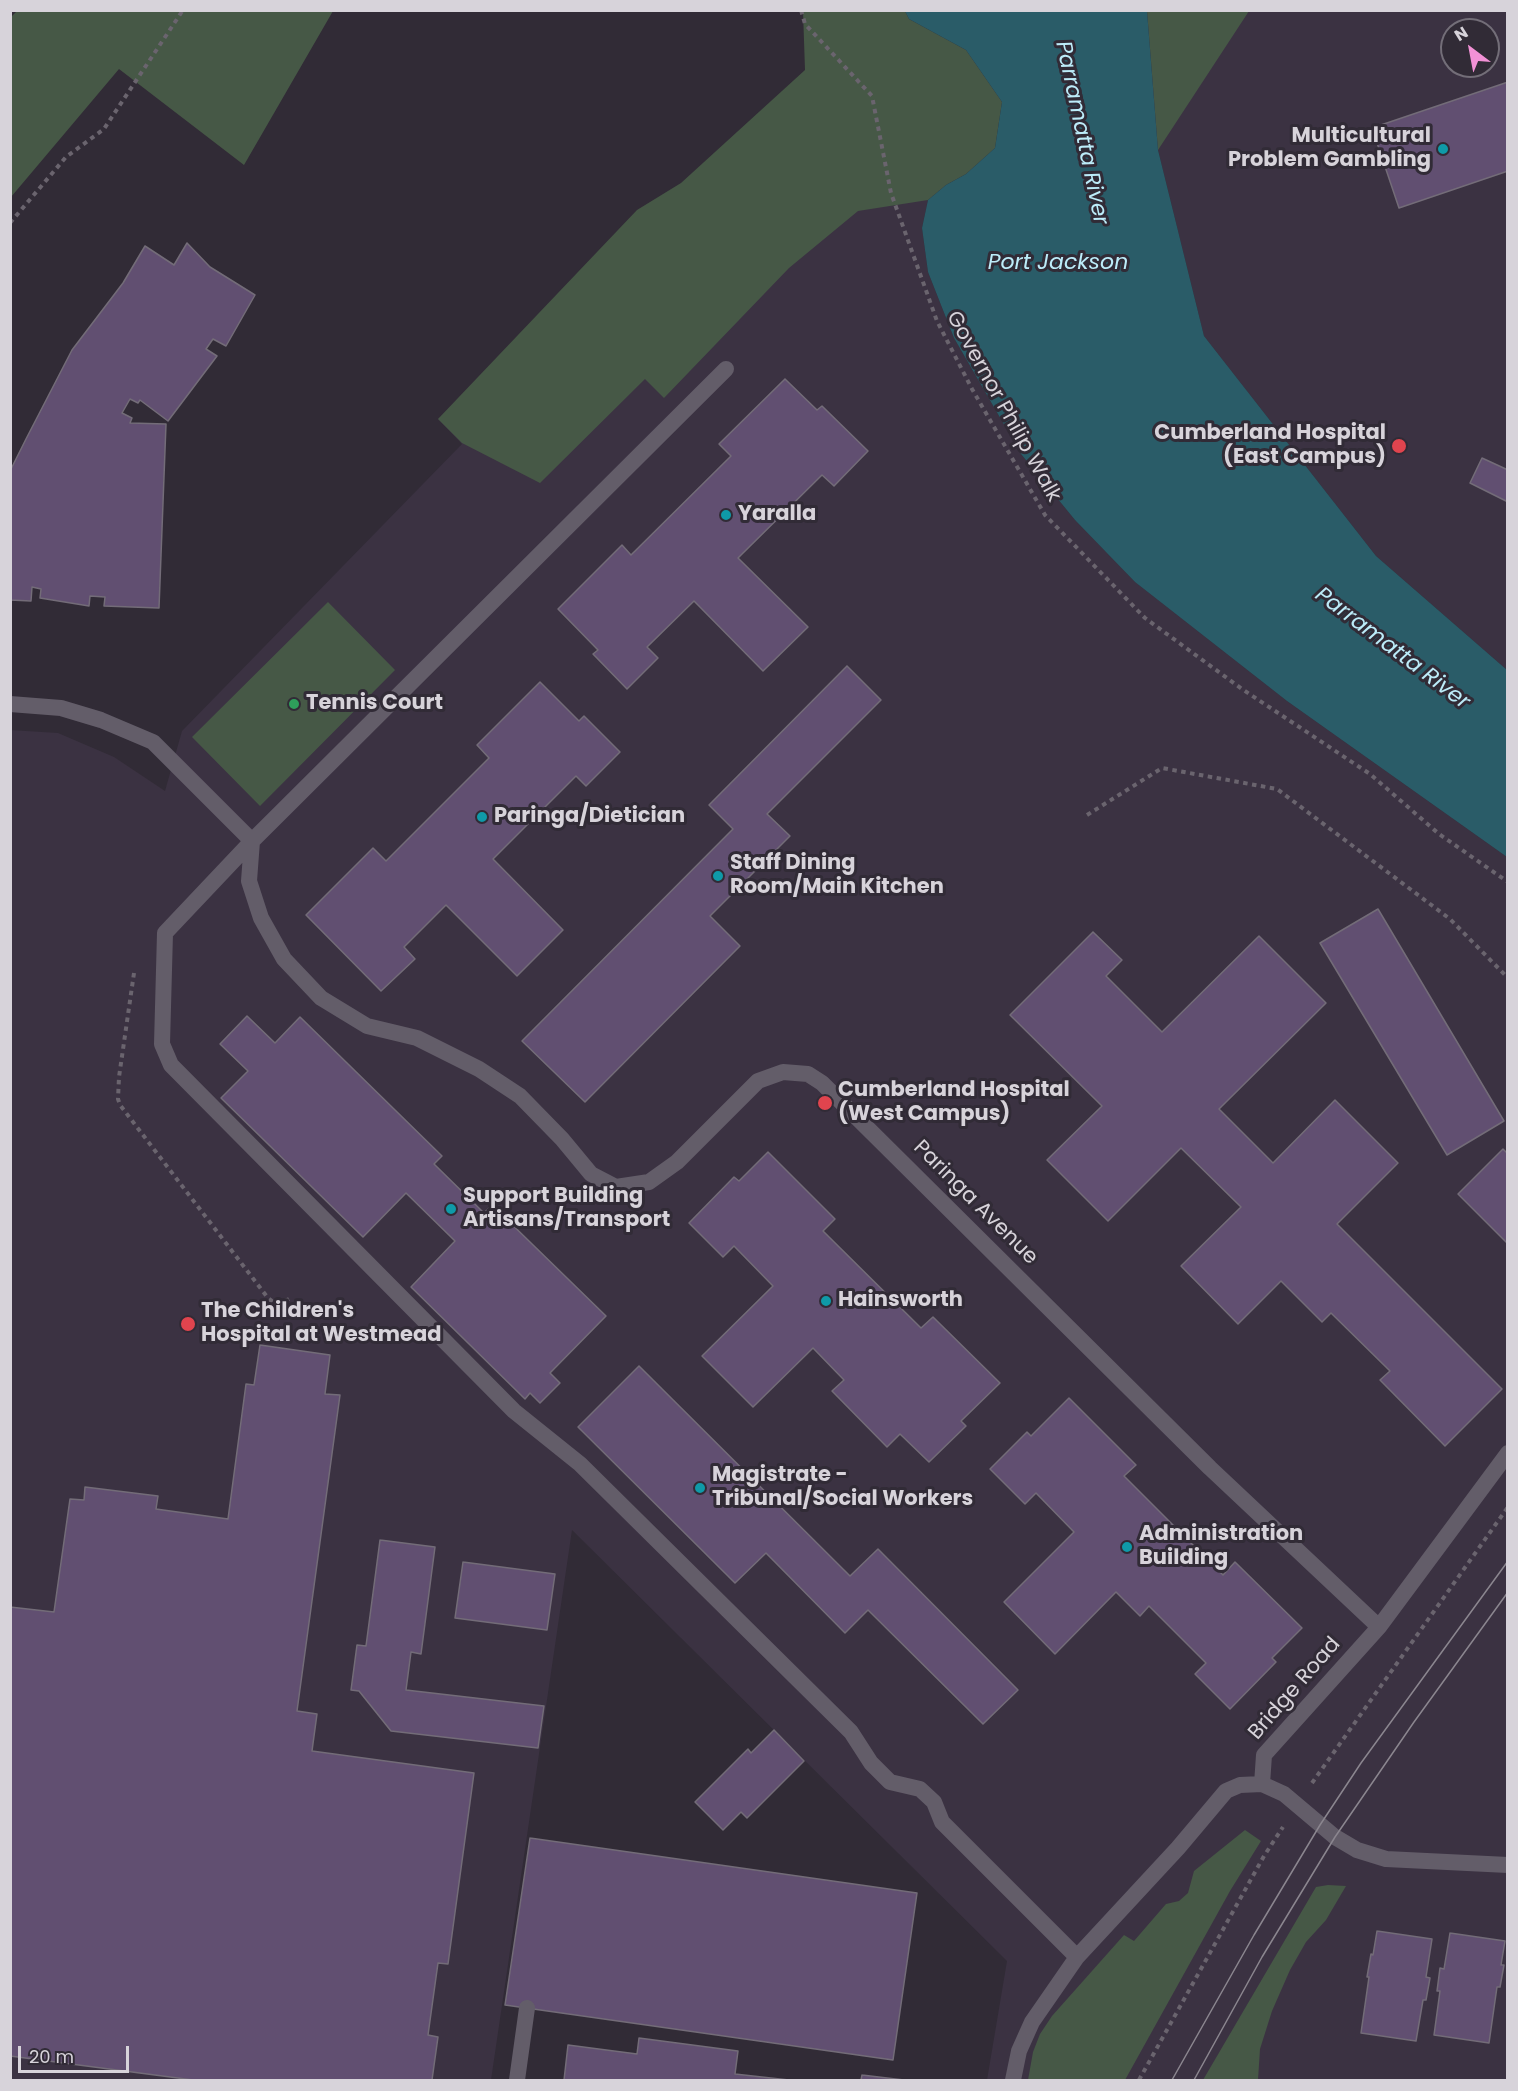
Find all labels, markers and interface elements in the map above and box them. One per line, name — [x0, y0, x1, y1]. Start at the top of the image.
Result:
north arrow — [1440, 18, 1500, 78]
text: N — [1450, 21, 1472, 47]
water label: Parramatta River — [1049, 39, 1113, 227]
place label: Multicultural Problem Gambling — [1228, 124, 1431, 174]
marker: Multicultural Problem Gambling — [1436, 142, 1450, 156]
water label: Port Jackson — [988, 250, 1128, 276]
street label: Governor Philip Walk — [940, 307, 1066, 507]
place label: Cumberland Hospital (East Campus) — [1154, 421, 1386, 471]
marker: Cumberland Hospital (East Campus) — [1390, 437, 1408, 455]
place label: Yaralla — [738, 502, 816, 528]
marker: Yaralla — [719, 508, 733, 522]
water label: Parramatta River — [1309, 582, 1475, 716]
place label: Tennis Court — [306, 691, 443, 717]
marker: Tennis Court — [287, 697, 301, 711]
place label: Paringa/Dietician — [494, 804, 685, 830]
marker: Paringa/Dietician — [475, 810, 489, 824]
place label: Staff Dining Room/Main Kitchen — [730, 851, 944, 901]
marker: Staff Dining Room/Main Kitchen — [711, 869, 725, 883]
place label: Cumberland Hospital (West Campus) — [838, 1078, 1070, 1128]
marker: Cumberland Hospital (West Campus) — [816, 1094, 834, 1112]
street label: Paringa Avenue — [908, 1136, 1042, 1270]
place label: Support Building Artisans/Transport — [463, 1184, 670, 1234]
marker: Support Building Artisans/Transport — [444, 1202, 458, 1216]
place label: Hainsworth — [838, 1288, 963, 1314]
marker: Hainsworth — [819, 1294, 833, 1308]
place label: The Children's Hospital at Westmead — [201, 1299, 442, 1349]
marker: The Children's Hospital at Westmead — [179, 1315, 197, 1333]
place label: Magistrate - Tribunal/Social Workers — [712, 1463, 973, 1513]
marker: Magistrate - Tribunal/Social Workers — [693, 1481, 707, 1495]
place label: Administration Building — [1139, 1522, 1303, 1572]
marker: Administration Building — [1120, 1540, 1134, 1554]
street label: Bridge Road — [1244, 1633, 1346, 1745]
scale bar — [21, 2034, 132, 2072]
text: 20 m — [29, 2044, 74, 2069]

